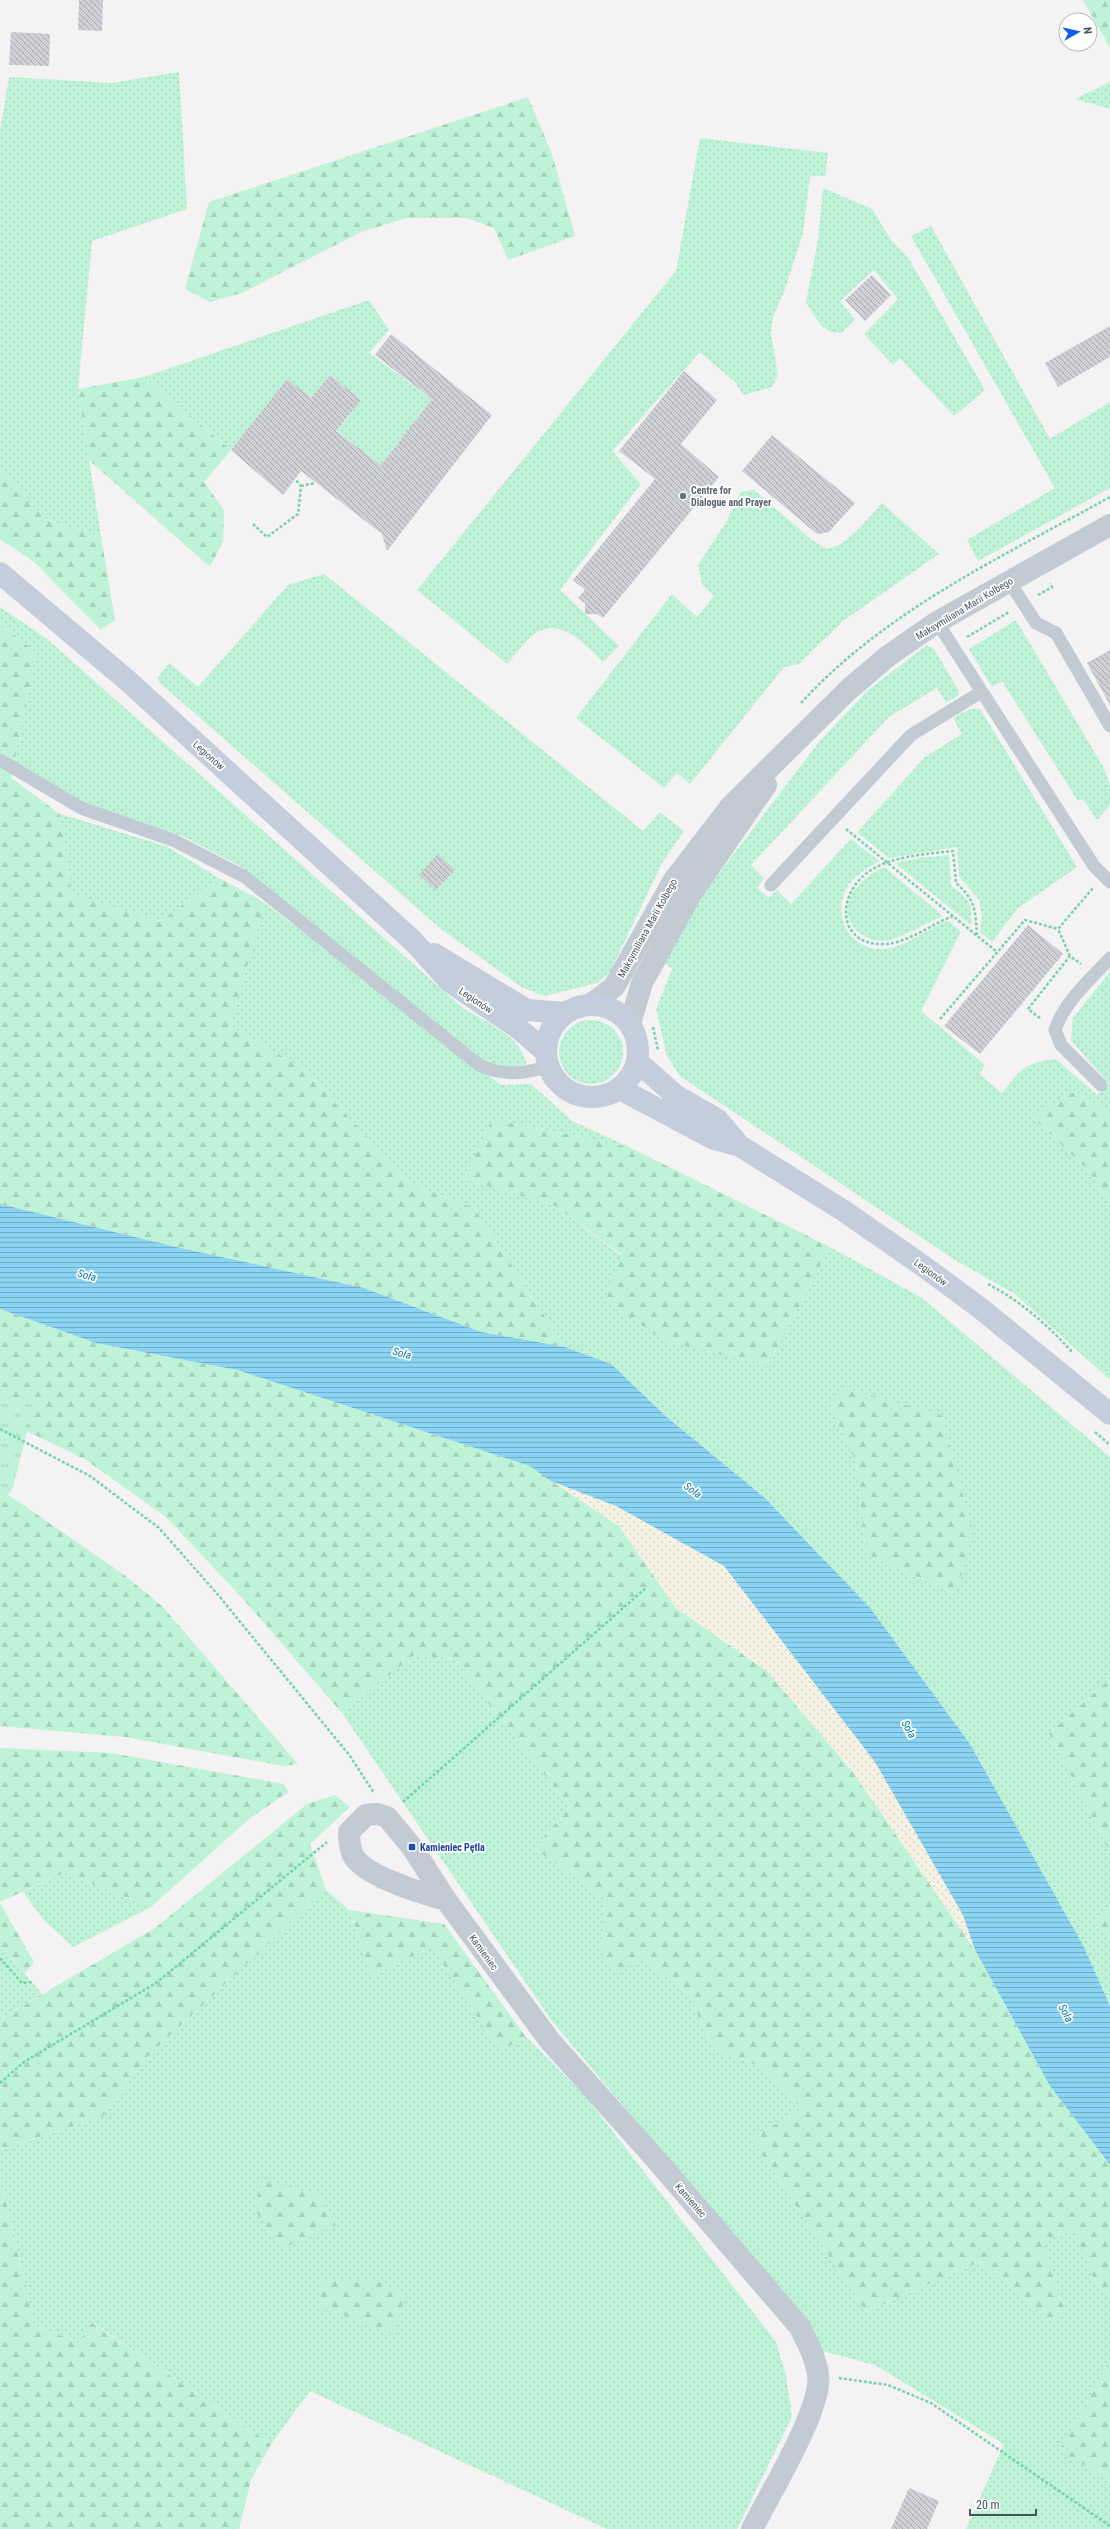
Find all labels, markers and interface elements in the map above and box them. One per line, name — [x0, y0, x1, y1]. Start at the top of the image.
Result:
north arrow — [1058, 12, 1098, 52]
text: N — [1081, 26, 1094, 35]
place label: Centre for Dialogue and Prayer — [691, 485, 772, 508]
marker: Centre for Dialogue and Prayer — [678, 491, 688, 501]
street label: Maksymiliana Marii Kolbego — [914, 575, 1015, 642]
street label: Legionów — [191, 739, 227, 773]
street label: Maksymiliana Marii Kolbego — [616, 877, 679, 980]
street label: Legionów — [457, 985, 495, 1016]
street label: Legionów — [912, 1257, 950, 1288]
water label: Soła — [76, 1267, 98, 1284]
water label: Soła — [391, 1345, 413, 1362]
water label: Soła — [681, 1480, 704, 1501]
water label: Soła — [898, 1718, 919, 1741]
marker: Kamieniec Pętla — [407, 1842, 417, 1852]
place label: Kamieniec Pętla — [420, 1842, 485, 1853]
street label: Kamieniec — [467, 1932, 500, 1973]
water label: Soła — [1055, 2002, 1076, 2025]
street label: Kamieniec — [673, 2181, 709, 2220]
scale bar — [970, 2491, 1036, 2517]
text: 20 m — [976, 2498, 1000, 2512]

